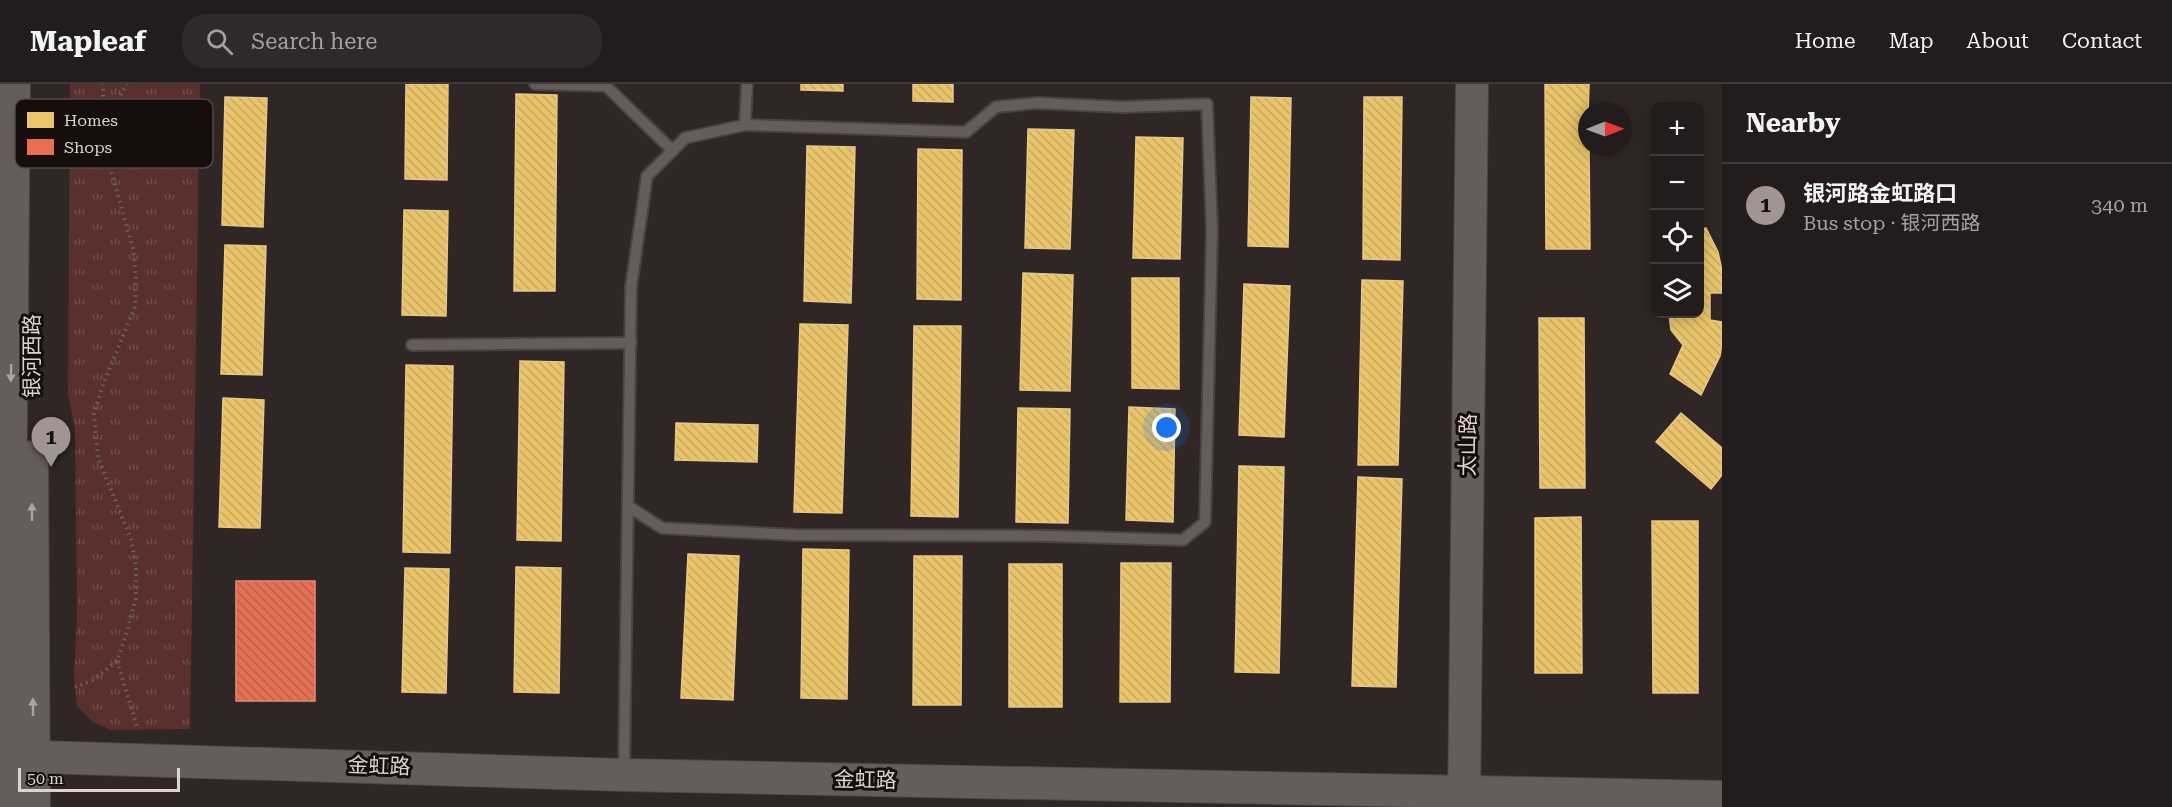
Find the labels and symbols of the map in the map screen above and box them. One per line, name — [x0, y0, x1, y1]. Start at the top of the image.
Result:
legend — [15, 99, 213, 168]
north arrow — [1578, 102, 1632, 156]
text: Homes — [64, 111, 118, 130]
text: Shops — [64, 138, 113, 157]
street label: 银河西路 — [20, 314, 44, 398]
one-way arrow — [7, 364, 16, 383]
your location — [1152, 413, 1181, 442]
street label: 太山路 — [1455, 413, 1481, 477]
pin: 1 — [32, 418, 70, 467]
one-way arrow — [27, 502, 37, 521]
one-way arrow — [28, 697, 38, 716]
street label: 金虹路 — [347, 753, 411, 779]
scale bar — [18, 765, 180, 792]
street label: 金虹路 — [833, 767, 897, 793]

